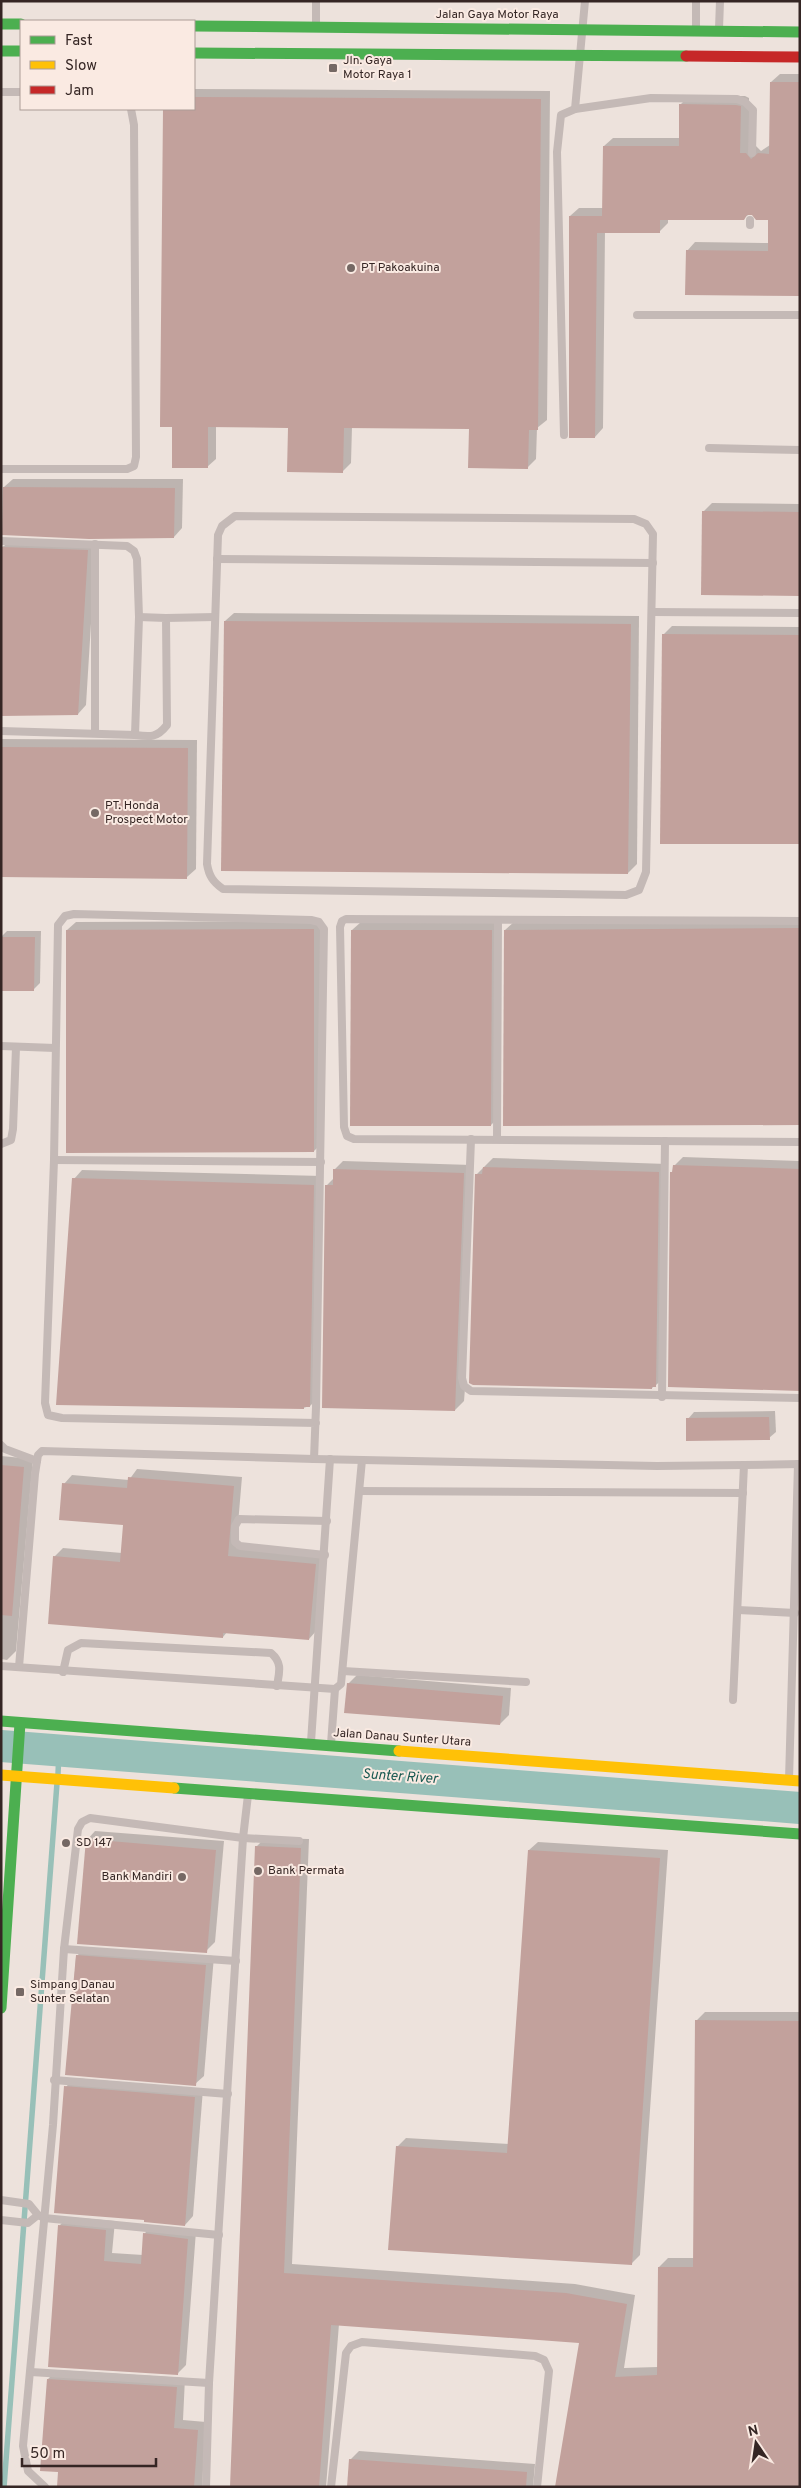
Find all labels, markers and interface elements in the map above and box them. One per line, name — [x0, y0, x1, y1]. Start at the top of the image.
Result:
street label: Jalan Gaya Motor Raya — [435, 7, 559, 23]
legend — [20, 20, 195, 110]
text: Fast — [65, 32, 93, 51]
place label: Jln. Gaya Motor Raya 1 — [343, 53, 412, 83]
text: Slow — [65, 57, 97, 76]
marker: Jln. Gaya Motor Raya 1 — [327, 62, 339, 74]
text: Jam — [65, 82, 94, 101]
place label: PT Pakoakuina — [361, 260, 440, 276]
marker: PT Pakoakuina — [345, 262, 357, 274]
place label: PT. Honda Prospect Motor — [105, 798, 188, 828]
marker: PT. Honda Prospect Motor — [89, 807, 101, 819]
street label: Jalan Danau Sunter Utara — [333, 1725, 471, 1751]
water label: Sunter River — [362, 1766, 440, 1788]
place label: SD 147 — [76, 1835, 112, 1851]
marker: SD 147 — [60, 1837, 72, 1849]
place label: Bank Permata — [268, 1863, 344, 1879]
marker: Bank Permata — [252, 1865, 264, 1877]
place label: Bank Mandiri — [101, 1869, 172, 1885]
marker: Bank Mandiri — [176, 1871, 188, 1883]
place label: Simpang Danau Sunter Selatan — [30, 1977, 115, 2007]
marker: Simpang Danau Sunter Selatan — [14, 1986, 26, 1998]
north arrow — [731, 2418, 781, 2468]
text: N — [747, 2422, 760, 2441]
scale bar — [22, 2436, 156, 2468]
text: 50 m — [30, 2445, 65, 2464]

